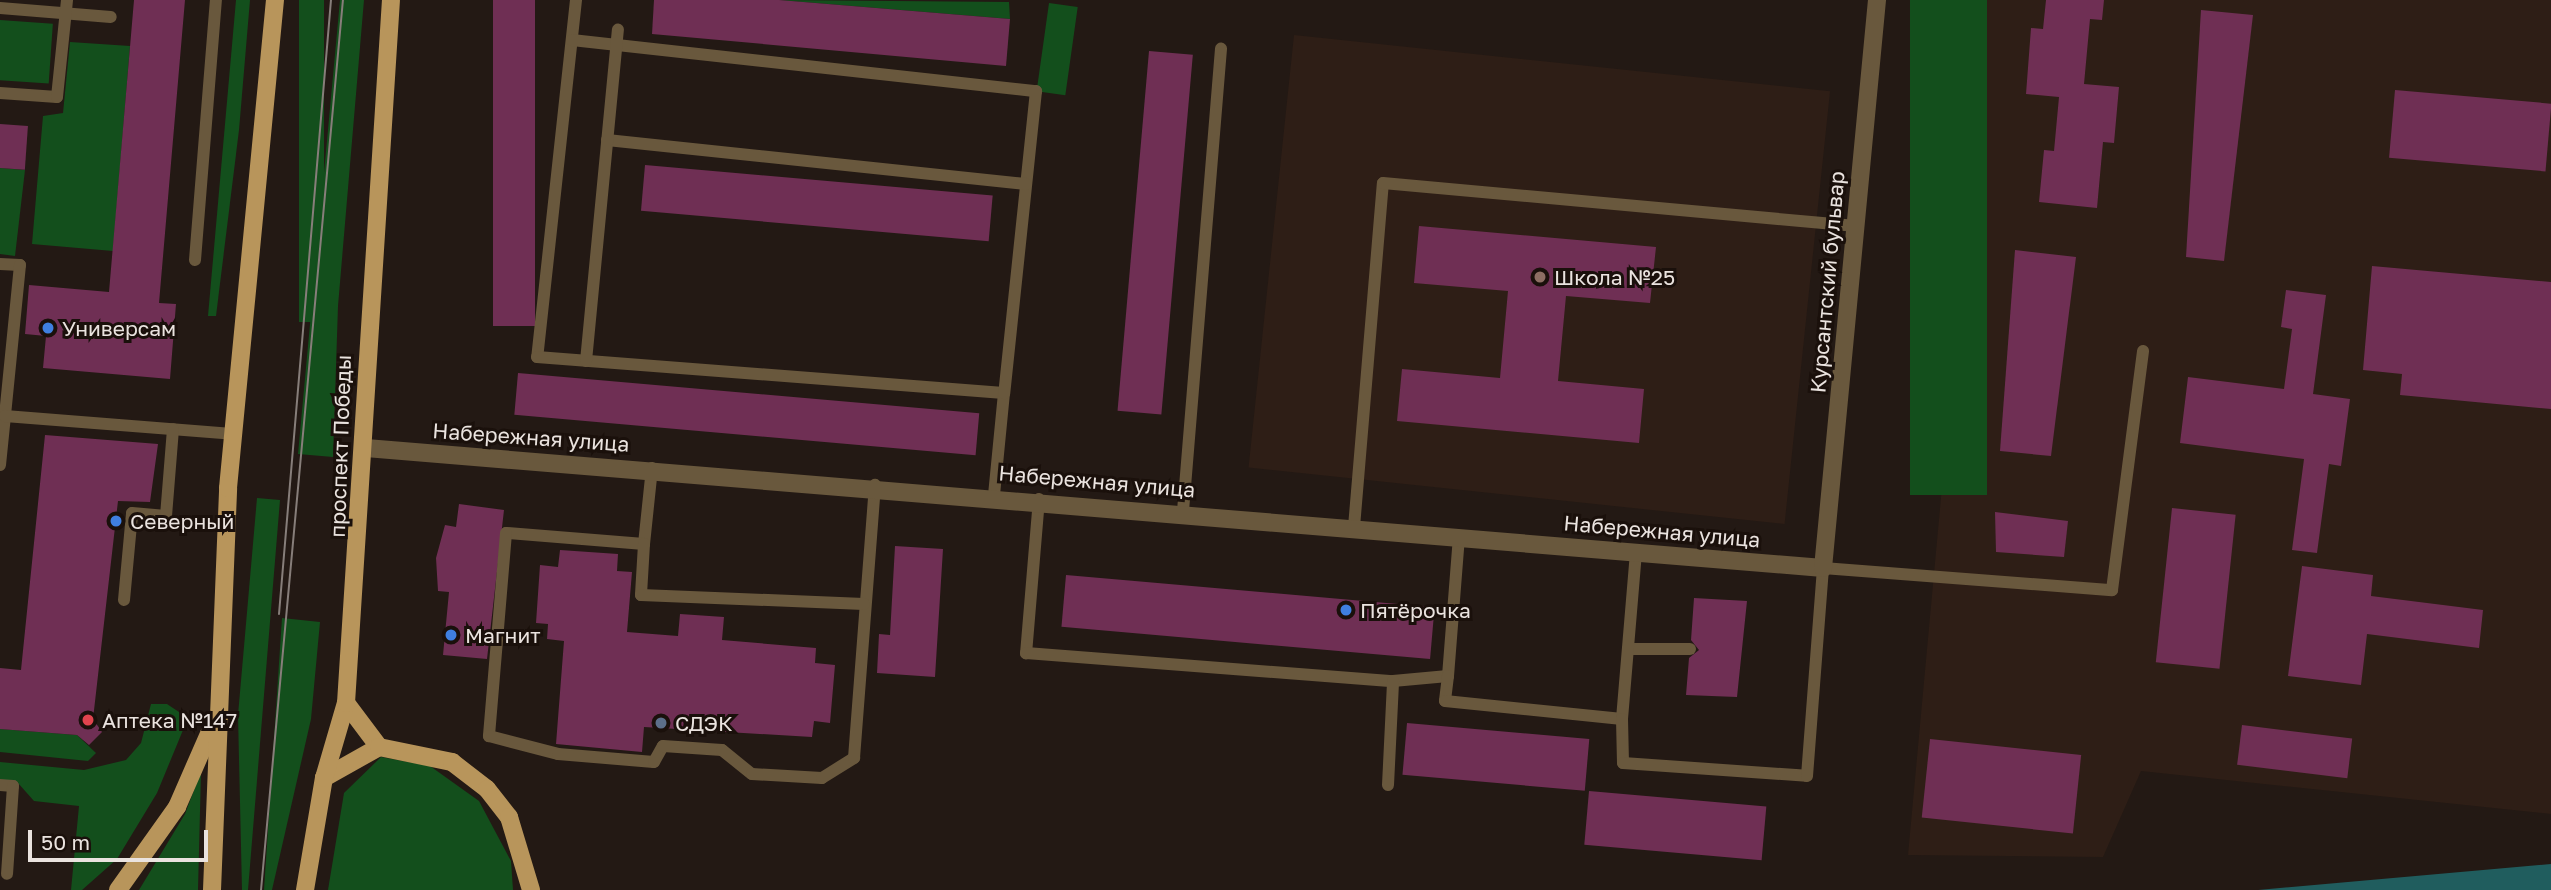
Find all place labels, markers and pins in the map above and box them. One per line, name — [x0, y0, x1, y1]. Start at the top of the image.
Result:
place label: Школа №25 — [1554, 264, 1675, 290]
marker: Школа №25 — [1532, 269, 1548, 285]
place label: Универсам — [62, 315, 176, 341]
marker: Универсам — [40, 320, 56, 336]
place label: Северный — [130, 508, 234, 534]
marker: Северный — [108, 513, 124, 529]
place label: Пятёрочка — [1360, 597, 1471, 623]
marker: Пятёрочка — [1338, 602, 1354, 618]
place label: Магнит — [465, 622, 540, 648]
marker: Магнит — [443, 627, 459, 643]
place label: Аптека №147 — [102, 707, 237, 733]
place label: СДЭК — [675, 710, 733, 736]
marker: Аптека №147 — [80, 712, 96, 728]
marker: СДЭК — [653, 715, 669, 731]

